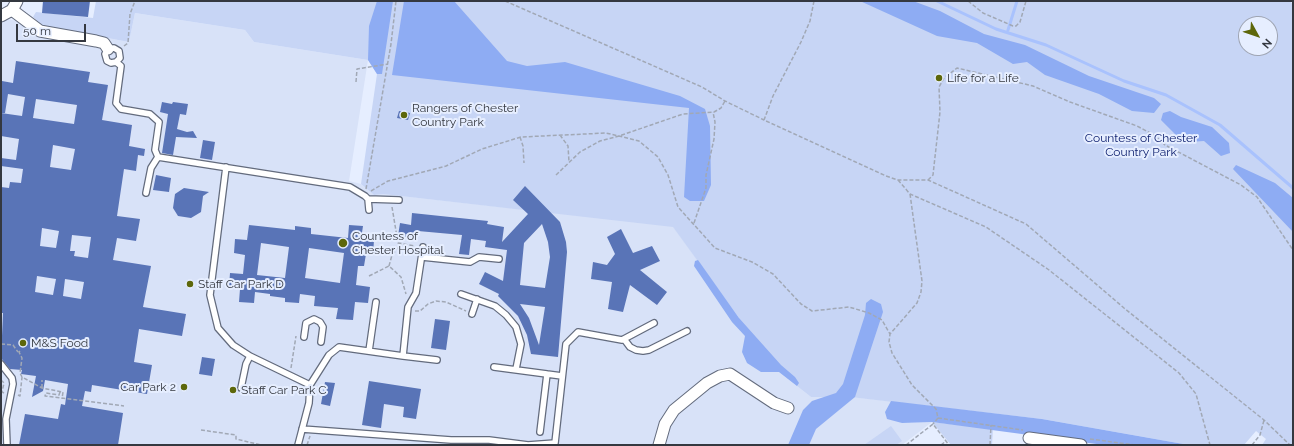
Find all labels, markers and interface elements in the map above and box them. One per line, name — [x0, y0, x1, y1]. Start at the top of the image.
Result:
scale bar — [18, 16, 88, 42]
north arrow — [1238, 16, 1278, 56]
text: 50 m — [23, 24, 51, 38]
text: N — [1259, 36, 1274, 51]
place label: Life for a Life — [947, 71, 1019, 85]
marker: Life for a Life — [934, 73, 944, 83]
place label: Rangers of Chester Country Park — [412, 101, 518, 129]
marker: Rangers of Chester Country Park — [399, 110, 409, 120]
park label: Countess of Chester Country Park — [1085, 131, 1197, 159]
place label: Countess of Chester Hospital — [352, 229, 444, 257]
marker: Countess of Chester Hospital — [337, 237, 349, 249]
place label: Staff Car Park D — [198, 277, 284, 291]
marker: Staff Car Park D — [185, 279, 195, 289]
place label: M&S Food — [31, 336, 88, 350]
marker: M&S Food — [18, 338, 28, 348]
place label: Car Park 2 — [120, 380, 176, 394]
marker: Car Park 2 — [179, 382, 189, 392]
place label: Staff Car Park C — [241, 383, 327, 397]
marker: Staff Car Park C — [228, 385, 238, 395]

